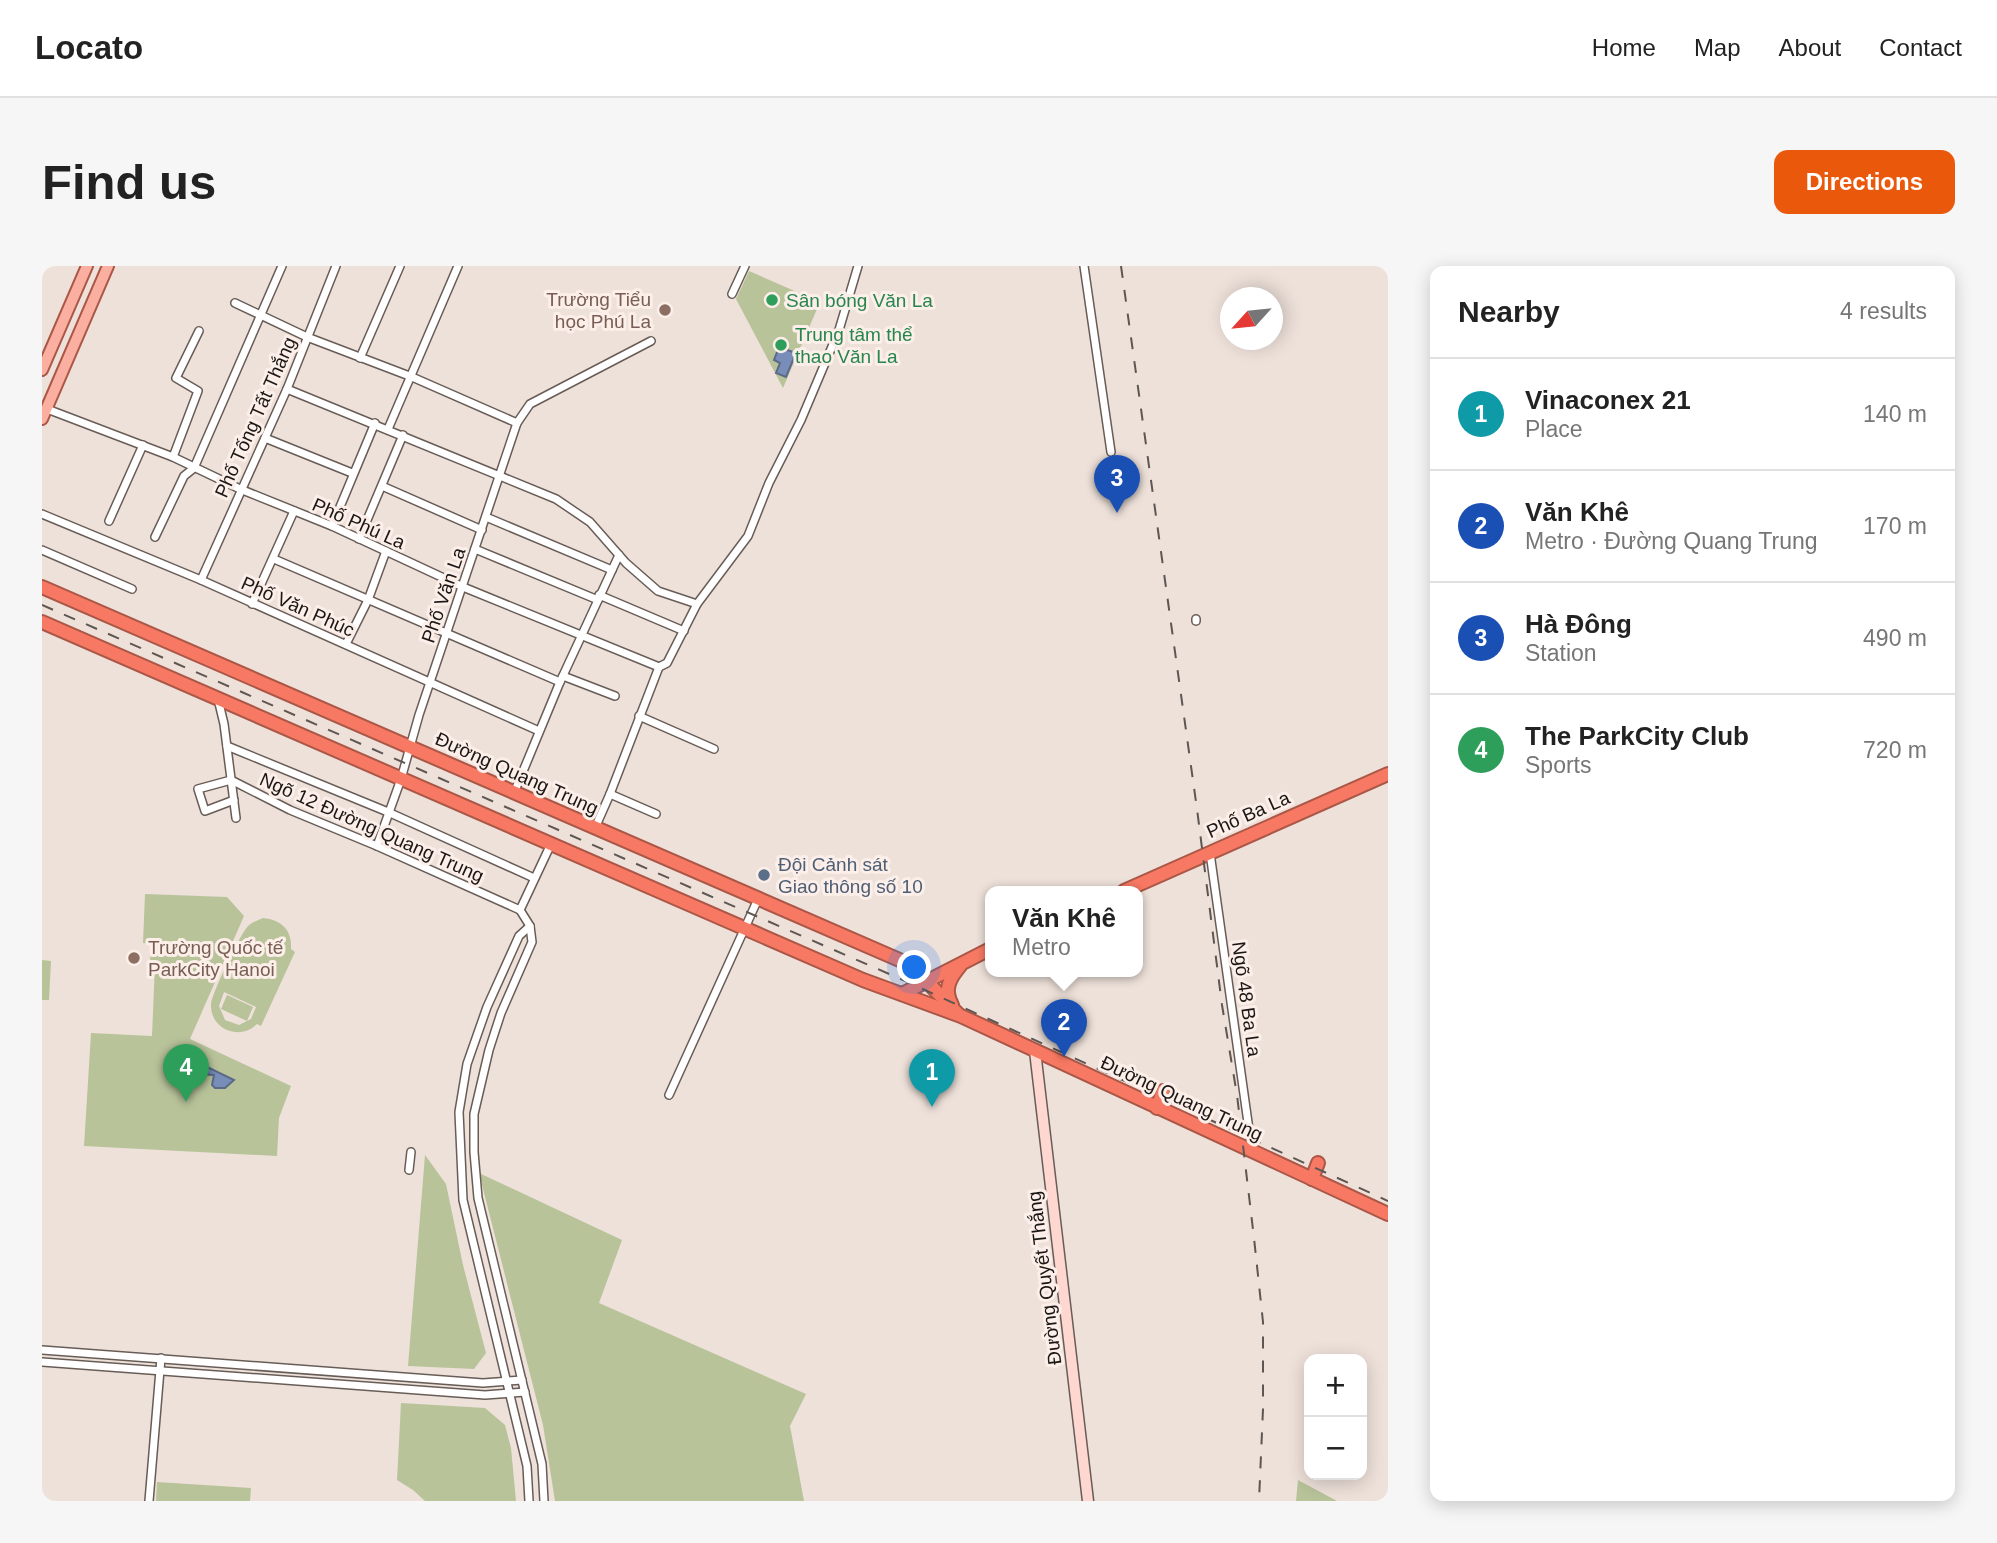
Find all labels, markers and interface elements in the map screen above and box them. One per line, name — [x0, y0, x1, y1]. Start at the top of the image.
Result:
text: Locato — [35, 29, 143, 66]
text: Home — [1592, 34, 1656, 61]
text: Map — [1694, 34, 1741, 61]
text: About — [1779, 34, 1841, 61]
text: Contact — [1879, 34, 1962, 61]
button: Directions — [1774, 150, 1955, 214]
text: Find us — [42, 155, 216, 209]
north arrow — [1220, 287, 1283, 350]
place label: Trường Tiểu học Phú La — [546, 289, 651, 332]
place label: Sân bóng Văn La — [786, 290, 933, 311]
marker: Sân bóng Văn La — [764, 292, 780, 308]
text: Nearby — [1458, 295, 1560, 328]
text: 4 results — [1840, 298, 1927, 324]
marker: Trường Tiểu học Phú La — [657, 302, 673, 318]
place label: Trung tâm thể thao Văn La — [795, 324, 913, 367]
street label: Phố Tống Tất Thắng — [211, 334, 300, 501]
marker: Trung tâm thể thao Văn La — [773, 337, 789, 353]
text: Vinaconex 21 — [1525, 385, 1691, 415]
text: 1 — [1475, 401, 1487, 427]
text: 140 m — [1863, 401, 1927, 427]
text: Place — [1525, 416, 1583, 442]
pin: 3 — [1094, 455, 1140, 513]
street label: Phố Phú La — [309, 494, 409, 553]
text: Văn Khê — [1525, 497, 1629, 527]
text: 2 — [1475, 513, 1487, 539]
text: 170 m — [1863, 513, 1927, 539]
text: Metro · Đường Quang Trung — [1525, 528, 1818, 554]
street label: Phố Văn La — [417, 544, 470, 646]
street label: Phố Văn Phúc — [238, 572, 358, 641]
text: Hà Đông — [1525, 609, 1632, 639]
text: 3 — [1475, 625, 1487, 651]
text: 490 m — [1863, 625, 1927, 651]
text: Station — [1525, 640, 1597, 666]
text: The ParkCity Club — [1525, 721, 1749, 751]
street label: Đường Quang Trung — [432, 728, 602, 819]
text: 4 — [1475, 737, 1487, 763]
text: 720 m — [1863, 737, 1927, 763]
text: Sports — [1525, 752, 1591, 778]
street label: Ngõ 12 Đường Quang Trung — [257, 768, 487, 886]
street label: Phố Ba La — [1203, 787, 1293, 842]
place label: Đội Cảnh sát Giao thông số 10 — [778, 854, 923, 897]
marker: Đội Cảnh sát Giao thông số 10 — [756, 867, 772, 883]
popup — [985, 886, 1143, 977]
text: Văn Khê — [1012, 903, 1116, 933]
text: Metro — [1012, 934, 1071, 960]
place label: Trường Quốc tế ParkCity Hanoi — [148, 937, 284, 980]
street label: Ngõ 48 Ba La — [1228, 940, 1265, 1058]
marker: Trường Quốc tế ParkCity Hanoi — [126, 950, 142, 966]
your location — [897, 950, 931, 984]
pin: 2 — [1041, 999, 1087, 1057]
pin: 4 — [163, 1044, 209, 1102]
pin: 1 — [909, 1049, 955, 1107]
street label: Đường Quang Trung — [1097, 1052, 1266, 1145]
street label: Đường Quyết Thắng — [1023, 1190, 1066, 1366]
map controls — [1304, 1354, 1367, 1480]
button: + — [1304, 1354, 1367, 1417]
button: − — [1304, 1417, 1367, 1480]

